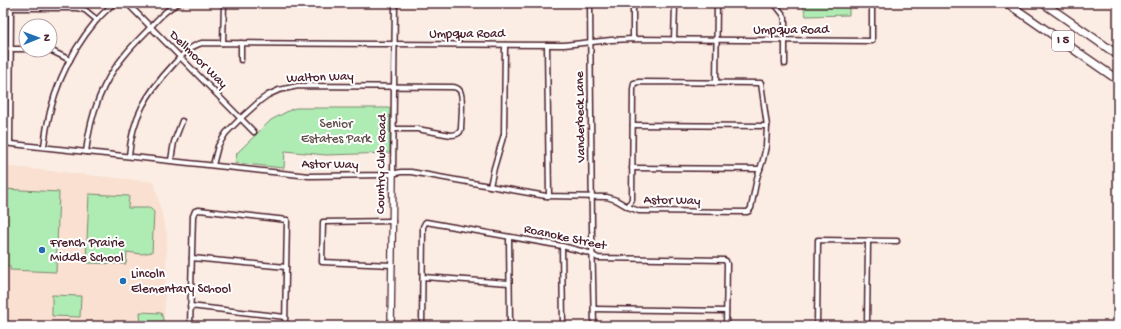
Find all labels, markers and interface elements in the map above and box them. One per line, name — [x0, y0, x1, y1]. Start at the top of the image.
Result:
north arrow — [18, 18, 58, 58]
street label: Umpqua Road — [753, 23, 830, 38]
street label: Dellmoor Way — [165, 27, 231, 93]
street label: Umpqua Road — [429, 27, 506, 42]
road number: I 5 — [1052, 31, 1074, 51]
text: N — [40, 34, 52, 42]
street label: Walton Way — [286, 69, 354, 87]
street label: Vanderbeck Lane — [573, 71, 589, 164]
street label: Country Club Road — [374, 113, 390, 214]
park label: Senior Estates Park — [301, 117, 372, 147]
street label: Astor Way — [301, 157, 359, 173]
street label: Astor Way — [643, 193, 701, 209]
street label: Roanoke Street — [522, 222, 609, 254]
place label: French Prairie Middle School — [49, 236, 125, 266]
marker: French Prairie Middle School — [37, 245, 47, 255]
place label: Lincoln Elementary School — [131, 267, 231, 297]
marker: Lincoln Elementary School — [118, 276, 128, 286]

